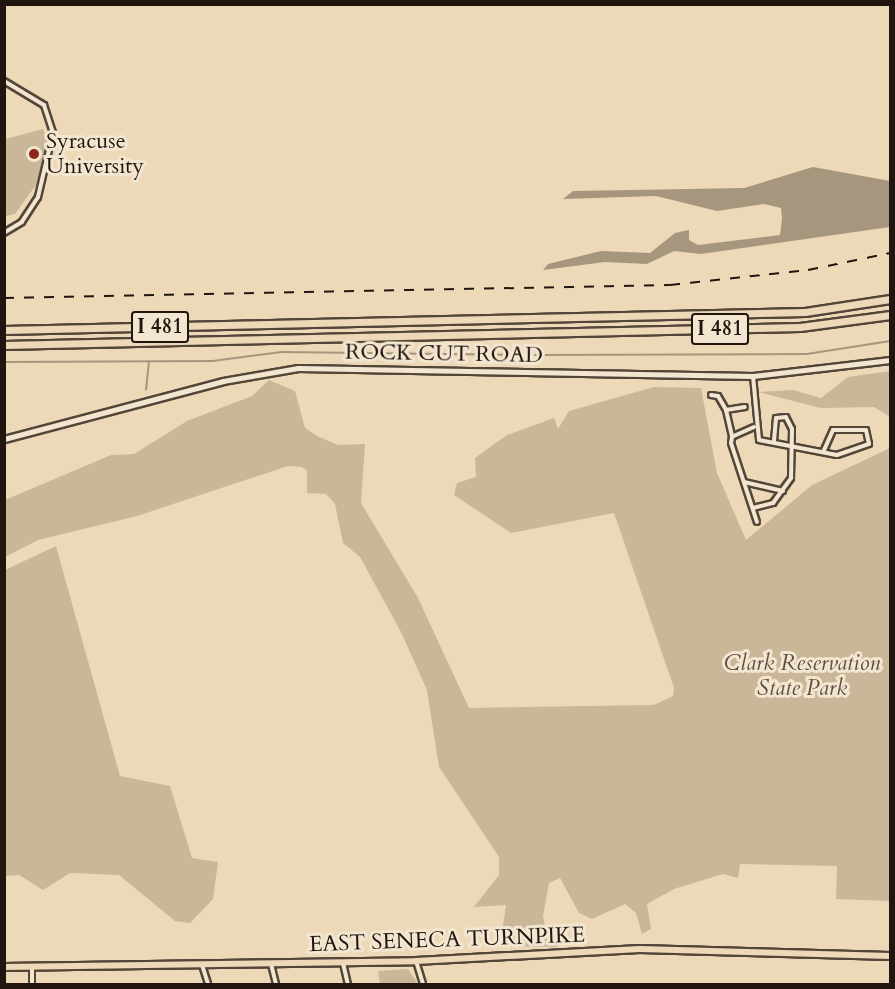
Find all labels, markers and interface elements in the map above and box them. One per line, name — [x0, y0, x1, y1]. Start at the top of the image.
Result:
place label: Syracuse University — [46, 128, 144, 180]
marker: Syracuse University — [27, 147, 41, 161]
road number: I 481 — [130, 309, 190, 345]
road number: I 481 — [690, 311, 750, 347]
street label: ROCK CUT ROAD — [345, 339, 543, 369]
park label: Clark Reservation State Park — [724, 650, 880, 702]
street label: EAST SENECA TURNPIKE — [309, 922, 585, 958]

